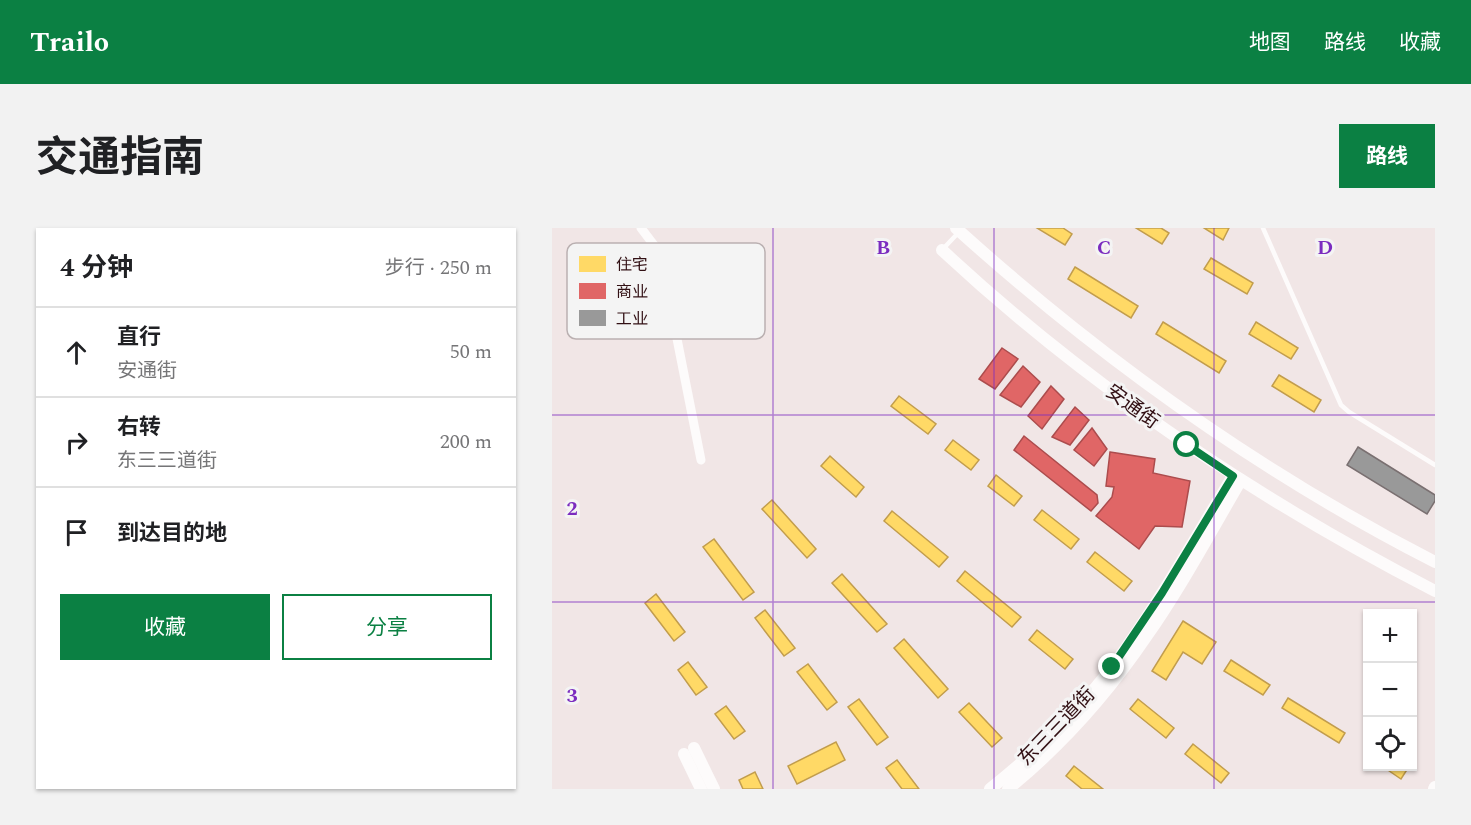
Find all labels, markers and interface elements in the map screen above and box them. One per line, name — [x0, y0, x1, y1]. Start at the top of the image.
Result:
text: Trailo — [30, 21, 109, 64]
text: 地图 — [1249, 27, 1291, 59]
text: 路线 — [1324, 27, 1366, 59]
text: 收藏 — [1399, 27, 1441, 59]
button: 路线 — [1339, 124, 1435, 188]
text: 交通指南 — [36, 127, 204, 190]
text: B — [876, 233, 890, 263]
text: C — [1097, 233, 1111, 263]
text: D — [1317, 233, 1333, 263]
legend — [567, 243, 765, 339]
text: 4 分钟 — [60, 248, 133, 288]
text: 步行 · 250 m — [385, 253, 492, 283]
text: 住宅 — [616, 253, 648, 277]
text: 商业 — [616, 280, 648, 304]
text: 工业 — [616, 307, 648, 331]
text: 直行 — [117, 321, 161, 354]
icon: ahead — [60, 336, 93, 369]
text: 50 m — [450, 337, 492, 367]
text: 安通街 — [117, 356, 177, 386]
street label: 安通街 — [1099, 377, 1165, 437]
text: 右转 — [117, 411, 161, 444]
icon: right — [60, 426, 93, 459]
text: 200 m — [440, 427, 492, 457]
route start — [1173, 431, 1199, 457]
text: 东三三道街 — [117, 446, 217, 476]
text: 2 — [566, 494, 578, 524]
icon: arrive — [60, 516, 93, 549]
text: 到达目的地 — [117, 517, 227, 550]
button: 收藏 — [60, 594, 270, 660]
button: 分享 — [282, 594, 492, 660]
map controls — [1363, 609, 1417, 771]
button: + — [1363, 609, 1417, 663]
route end — [1098, 653, 1124, 679]
button: − — [1363, 663, 1417, 717]
street label: 东三三道街 — [1011, 680, 1102, 773]
text: 3 — [566, 681, 578, 711]
button: locate — [1363, 717, 1417, 771]

